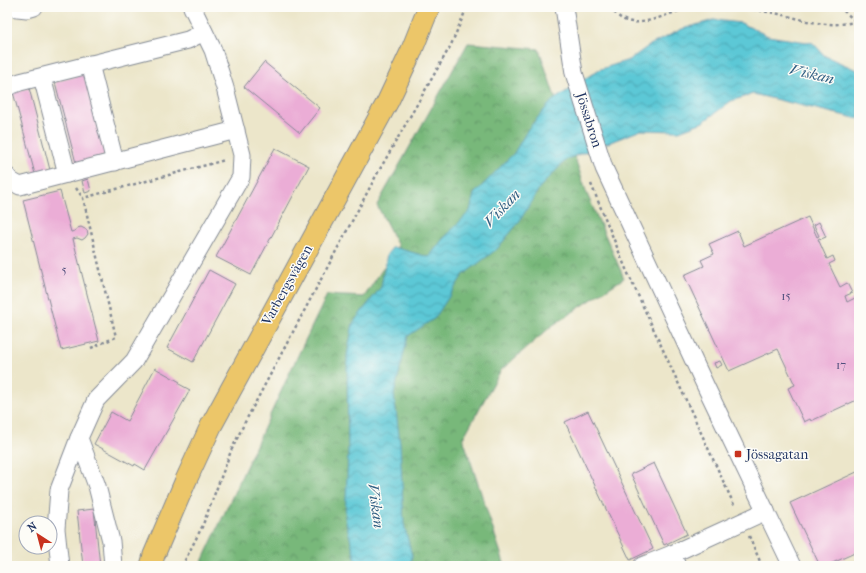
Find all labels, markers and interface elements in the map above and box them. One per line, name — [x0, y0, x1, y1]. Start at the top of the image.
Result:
water label: Viskan — [788, 60, 836, 88]
street label: Jössabron — [572, 89, 606, 150]
water label: Viskan — [480, 185, 524, 231]
street label: Varbergsvägen — [257, 242, 316, 329]
house number: 5 — [61, 263, 67, 277]
house number: 15 — [781, 289, 791, 303]
house number: 17 — [836, 358, 846, 372]
place label: Jössagatan — [745, 446, 808, 463]
marker: Jössagatan — [733, 449, 743, 459]
water label: Viskan — [364, 483, 388, 529]
north arrow — [18, 515, 58, 555]
text: N — [25, 519, 40, 535]

